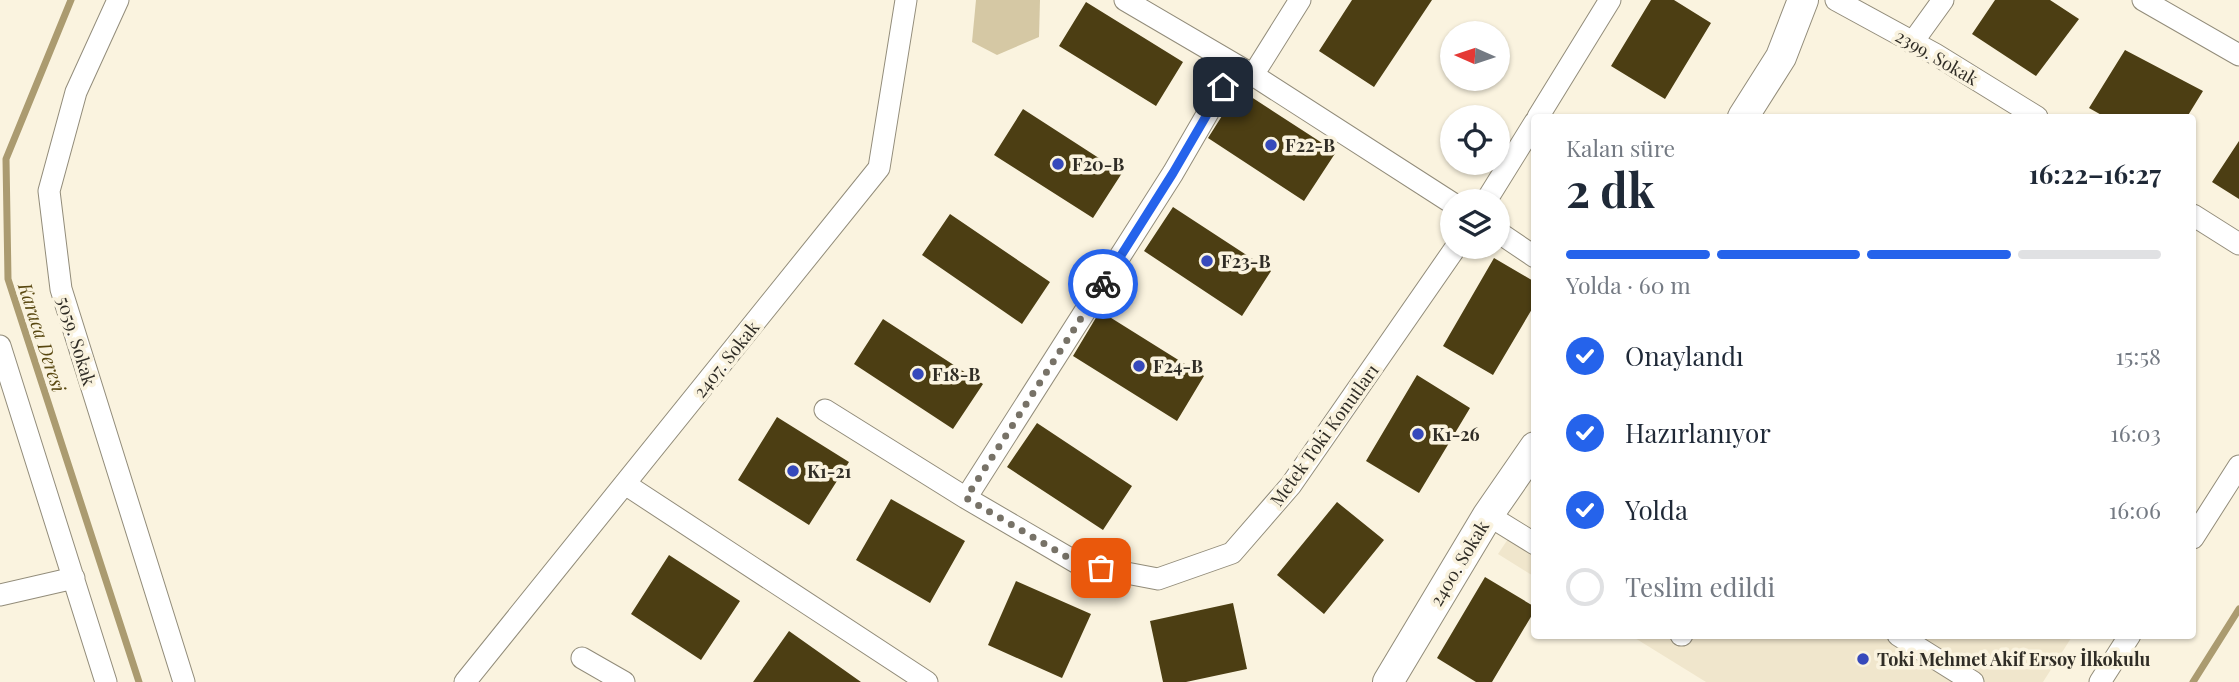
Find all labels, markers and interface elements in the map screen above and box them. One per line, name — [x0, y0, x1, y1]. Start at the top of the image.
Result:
north arrow — [1440, 21, 1510, 91]
map controls — [1440, 21, 1510, 259]
street label: 2399. Sokak — [1891, 24, 1983, 90]
pin — [1193, 57, 1253, 117]
icon: home — [1204, 68, 1242, 106]
button: locate — [1440, 105, 1510, 175]
text: Kalan süre — [1566, 132, 1675, 163]
place label: F22-B — [1285, 133, 1335, 157]
marker: F22-B — [1263, 137, 1279, 153]
place label: F20-B — [1072, 152, 1124, 176]
marker: F20-B — [1050, 156, 1066, 172]
text: 16:22–16:27 — [2029, 156, 2161, 191]
text: 2 dk — [1566, 158, 1655, 220]
button: layers — [1440, 189, 1510, 259]
courier — [1068, 249, 1138, 319]
place label: F23-B — [1221, 249, 1270, 273]
marker: F23-B — [1199, 253, 1215, 269]
icon: bike — [1084, 265, 1122, 303]
text: Yolda · 60 m — [1566, 269, 1691, 300]
water label: Karaca Deresi — [13, 278, 73, 396]
street label: 5059. Sokak — [52, 294, 102, 389]
street label: 2407. Sokak — [688, 316, 764, 402]
icon: check — [1566, 337, 1604, 375]
text: Onaylandı — [1625, 338, 1744, 373]
text: 15:58 — [2116, 340, 2161, 371]
place label: F24-B — [1153, 354, 1203, 378]
marker: F24-B — [1131, 358, 1147, 374]
street label: Metek Toki Konutları — [1264, 359, 1384, 511]
place label: F18-B — [932, 362, 980, 386]
marker: F18-B — [910, 366, 926, 382]
icon: check — [1566, 414, 1604, 452]
text: Hazırlanıyor — [1625, 415, 1771, 450]
text: 16:03 — [2110, 417, 2161, 448]
place label: K1-26 — [1432, 422, 1480, 446]
marker: K1-26 — [1410, 426, 1426, 442]
place label: K1-21 — [807, 459, 852, 483]
marker: K1-21 — [785, 463, 801, 479]
icon: check — [1566, 491, 1604, 529]
text: Yolda — [1625, 492, 1688, 527]
text: 16:06 — [2109, 494, 2161, 525]
street label: 2400. Sokak — [1424, 516, 1494, 610]
pin — [1071, 538, 1131, 598]
icon: bag — [1082, 549, 1120, 587]
text: Teslim edildi — [1625, 569, 1775, 604]
place label: Toki Mehmet Akif Ersoy İlkokulu — [1877, 647, 2151, 671]
marker: Toki Mehmet Akif Ersoy İlkokulu — [1855, 651, 1871, 667]

